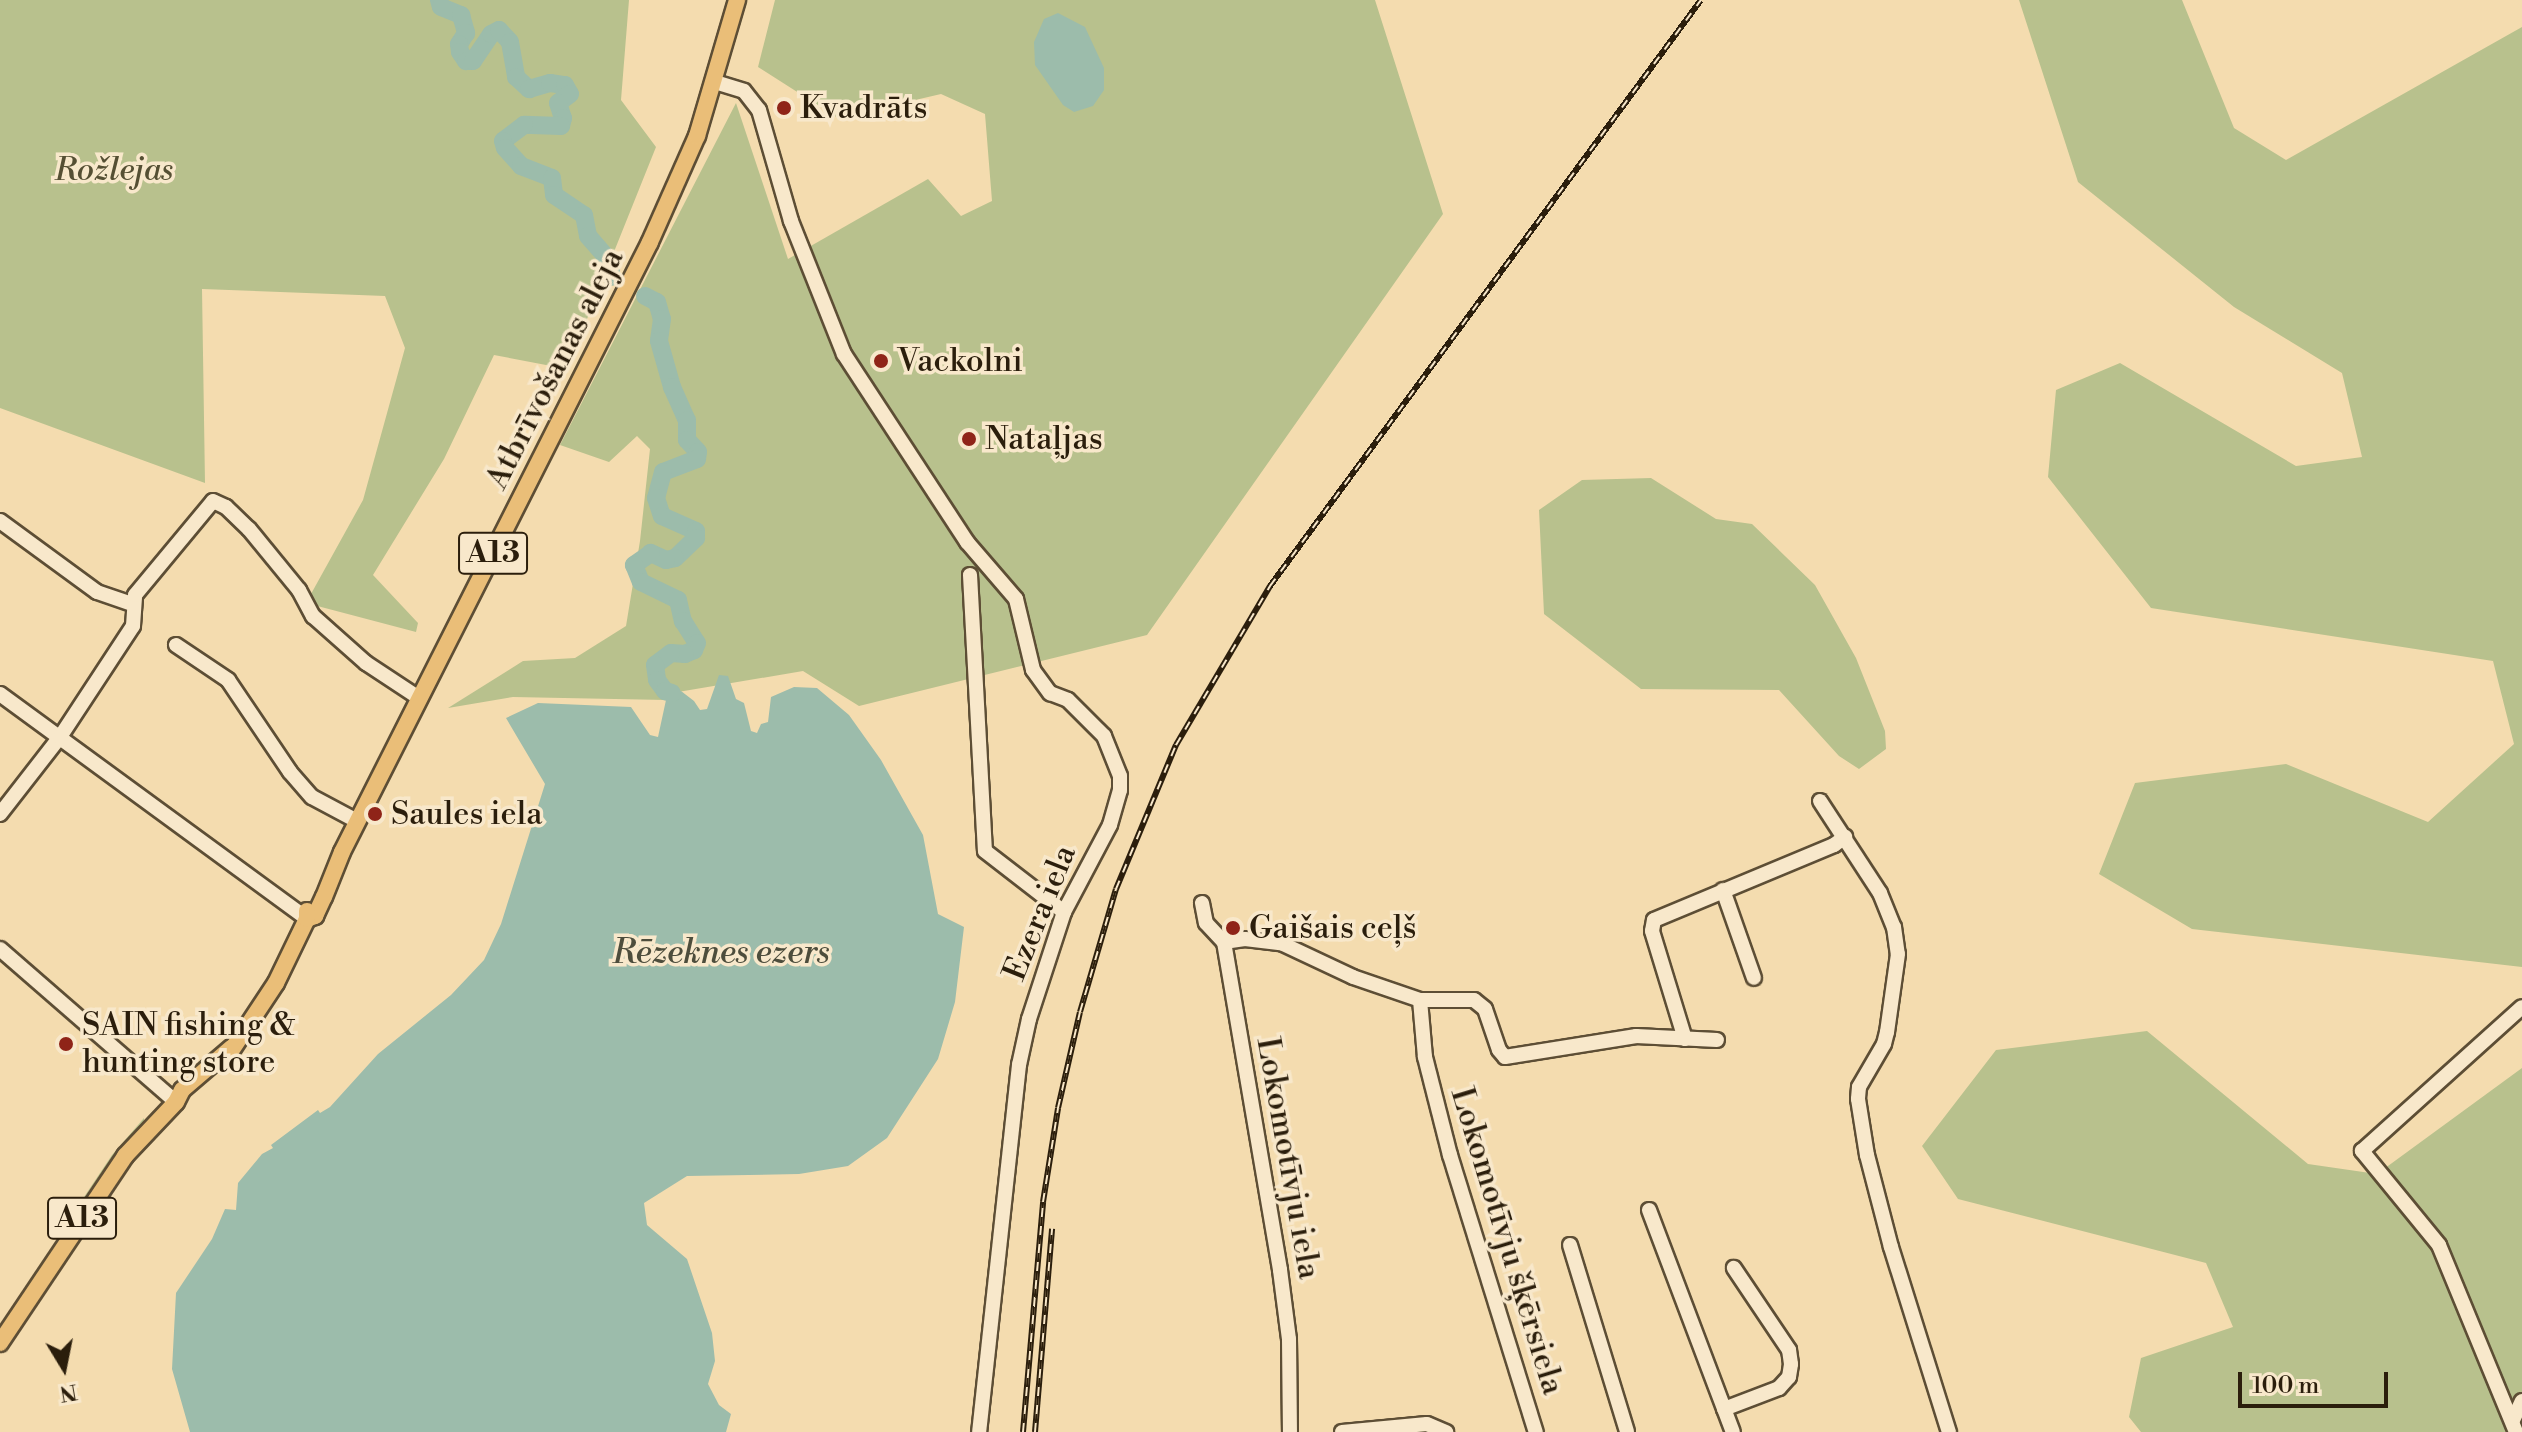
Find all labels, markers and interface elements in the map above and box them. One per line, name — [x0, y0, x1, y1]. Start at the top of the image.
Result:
place label: Kvadrāts — [800, 89, 927, 127]
marker: Kvadrāts — [775, 99, 793, 117]
park label: Rožlejas — [55, 151, 173, 189]
street label: Atbrīvošanas aleja — [478, 242, 632, 496]
place label: Vackolni — [897, 342, 1023, 380]
marker: Vackolni — [872, 352, 890, 370]
place label: Nataļjas — [985, 420, 1103, 458]
marker: Nataļjas — [960, 430, 978, 448]
road number: A13 — [457, 527, 529, 579]
place label: Saules iela — [391, 795, 542, 833]
marker: Saules iela — [366, 805, 384, 823]
street label: Ezera iela — [996, 840, 1084, 986]
place label: Gaišais ceļš — [1249, 909, 1417, 947]
marker: Gaišais ceļš — [1224, 919, 1242, 937]
water label: Rēzeknes ezers — [612, 934, 830, 974]
place label: SAIN fishing & hunting store — [82, 1007, 295, 1082]
street label: Lokomotīvju iela — [1248, 1034, 1328, 1282]
marker: SAIN fishing & hunting store — [57, 1035, 75, 1053]
street label: Lokomotīvju šķērsiela — [1442, 1083, 1572, 1399]
road number: A13 — [46, 1192, 118, 1244]
north arrow — [24, 1328, 104, 1408]
scale bar — [2242, 1356, 2392, 1406]
text: 100 m — [2252, 1371, 2319, 1401]
text: N — [57, 1377, 79, 1407]

